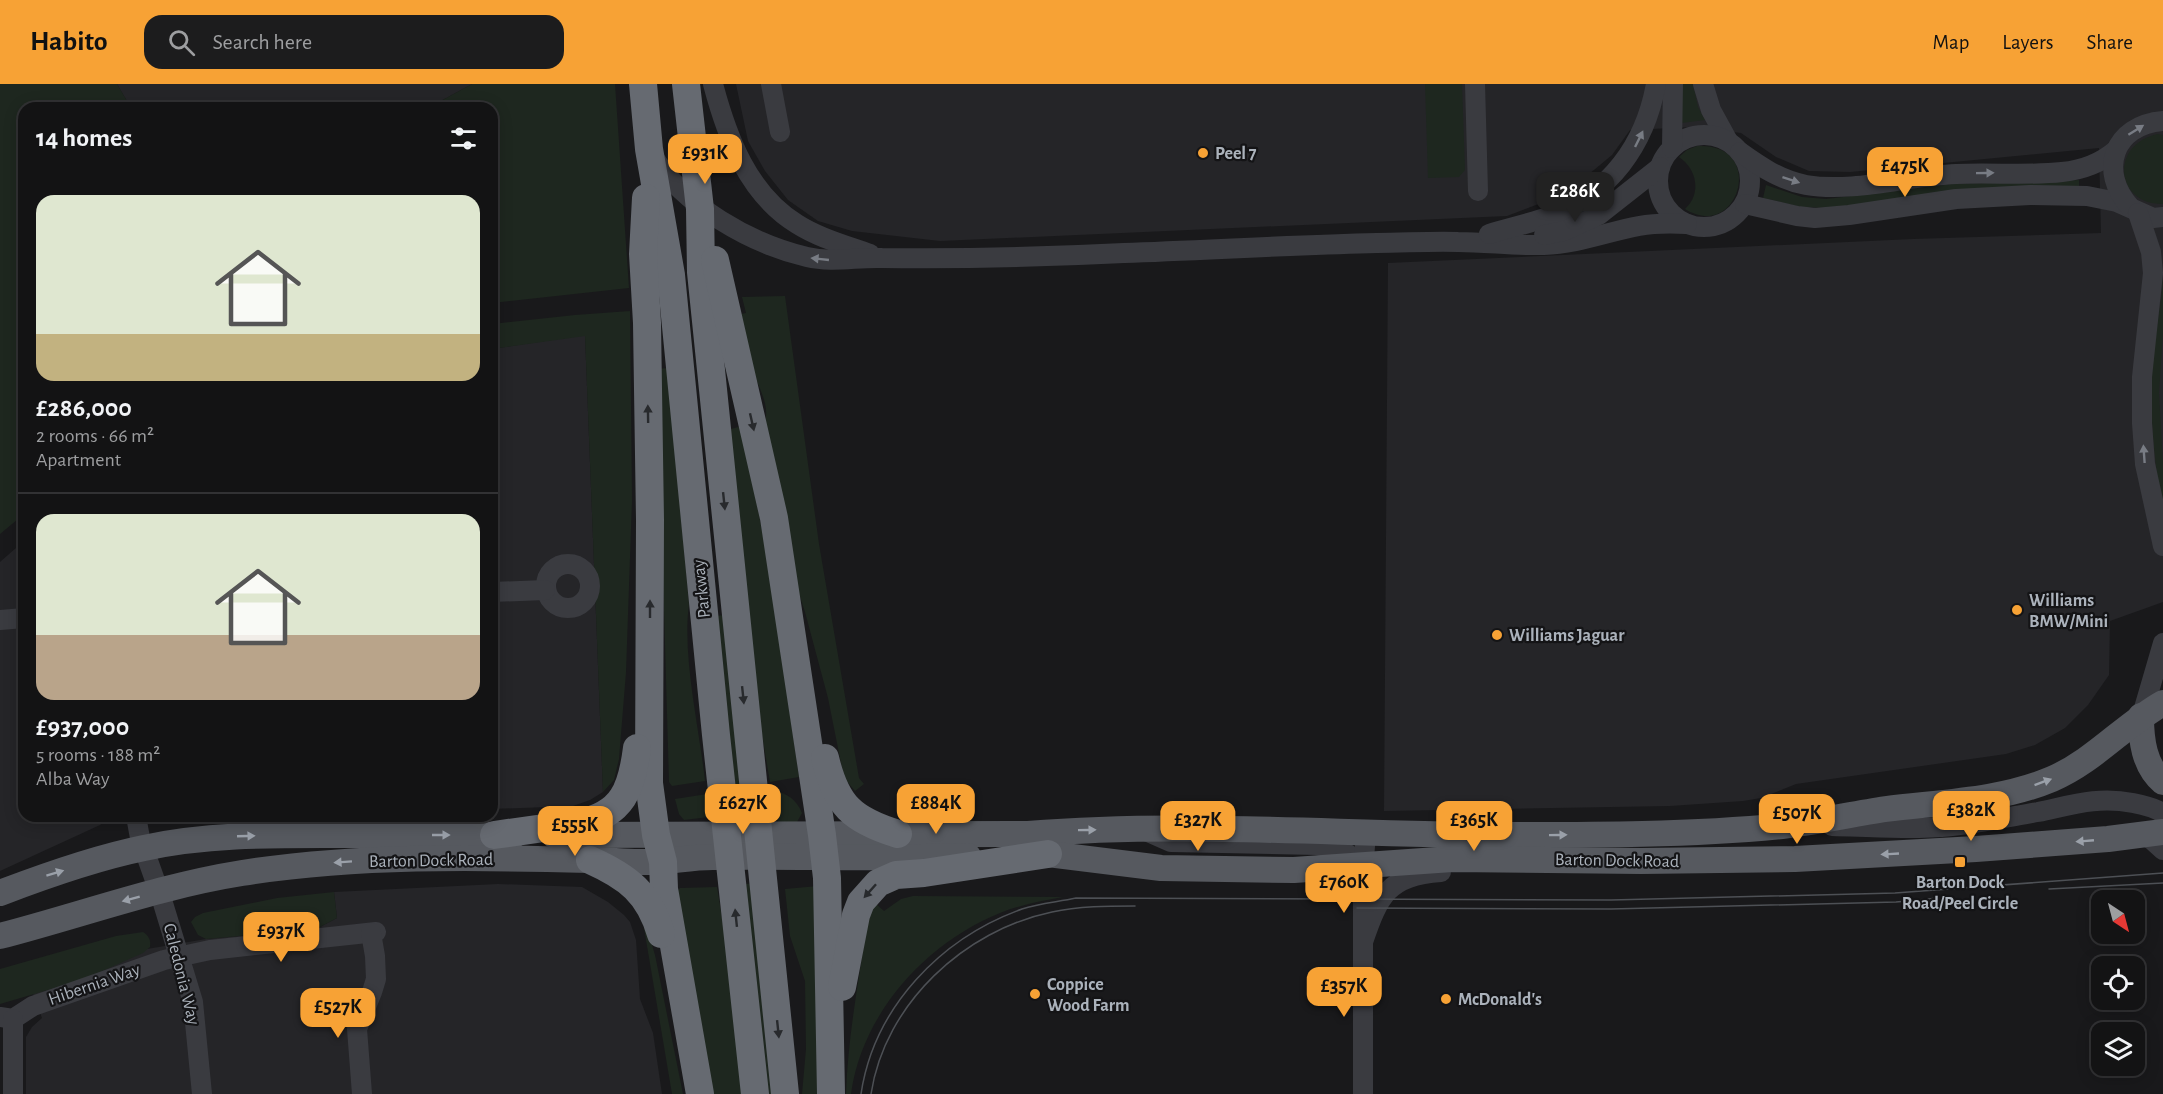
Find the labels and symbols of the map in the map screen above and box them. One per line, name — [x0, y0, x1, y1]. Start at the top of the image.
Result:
one-way arrow — [2128, 124, 2144, 135]
one-way arrow — [1634, 130, 1644, 147]
pin: £931K — [663, 134, 747, 185]
place label: Peel 7 — [1215, 145, 1257, 163]
marker: Peel 7 — [1196, 146, 1210, 160]
pin: £475K — [1863, 147, 1947, 198]
one-way arrow — [1975, 168, 1994, 178]
pin: £286K — [1533, 172, 1617, 223]
one-way arrow — [1782, 176, 1800, 185]
one-way arrow — [811, 254, 830, 264]
one-way arrow — [643, 405, 653, 424]
one-way arrow — [747, 412, 757, 431]
one-way arrow — [2140, 444, 2149, 463]
one-way arrow — [719, 492, 729, 511]
street label: Parkway — [690, 558, 714, 619]
place label: Williams BMW/Mini — [2029, 592, 2108, 631]
one-way arrow — [645, 600, 655, 619]
marker: Williams BMW/Mini — [2010, 603, 2024, 617]
place label: Williams Jaguar — [1509, 627, 1625, 645]
marker: Williams Jaguar — [1490, 628, 1504, 642]
one-way arrow — [738, 686, 748, 705]
one-way arrow — [2034, 777, 2052, 787]
pin: £627K — [701, 784, 785, 835]
pin: £884K — [894, 784, 978, 835]
pin: £382K — [1929, 791, 2013, 842]
pin: £507K — [1755, 794, 1839, 845]
pin: £327K — [1156, 801, 1240, 852]
pin: £365K — [1432, 801, 1516, 852]
pin: £555K — [533, 806, 617, 857]
one-way arrow — [1077, 825, 1096, 835]
one-way arrow — [431, 830, 450, 840]
one-way arrow — [1549, 830, 1568, 839]
one-way arrow — [236, 831, 255, 841]
one-way arrow — [2075, 836, 2094, 846]
one-way arrow — [1881, 849, 1900, 858]
street label: Barton Dock Road — [369, 851, 493, 871]
street label: Barton Dock Road — [1555, 851, 1679, 871]
marker: Barton Dock Road/Peel Circle — [1953, 855, 1967, 869]
one-way arrow — [333, 857, 352, 866]
pin: £760K — [1302, 863, 1386, 914]
one-way arrow — [46, 868, 64, 877]
place label: Barton Dock Road/Peel Circle — [1902, 874, 2018, 913]
one-way arrow — [863, 884, 877, 899]
north arrow — [2091, 890, 2145, 944]
one-way arrow — [121, 895, 140, 905]
one-way arrow — [731, 908, 741, 927]
pin: £937K — [239, 912, 323, 963]
street label: Caledonia Way — [160, 922, 202, 1027]
street label: Hibernia Way — [46, 961, 143, 1009]
pin: £357K — [1302, 967, 1386, 1018]
place label: Coppice Wood Farm — [1047, 976, 1129, 1015]
marker: Coppice Wood Farm — [1028, 987, 1042, 1001]
pin: £527K — [296, 988, 380, 1039]
place label: McDonald's — [1458, 991, 1542, 1009]
marker: McDonald's — [1439, 992, 1453, 1006]
one-way arrow — [774, 1020, 783, 1039]

